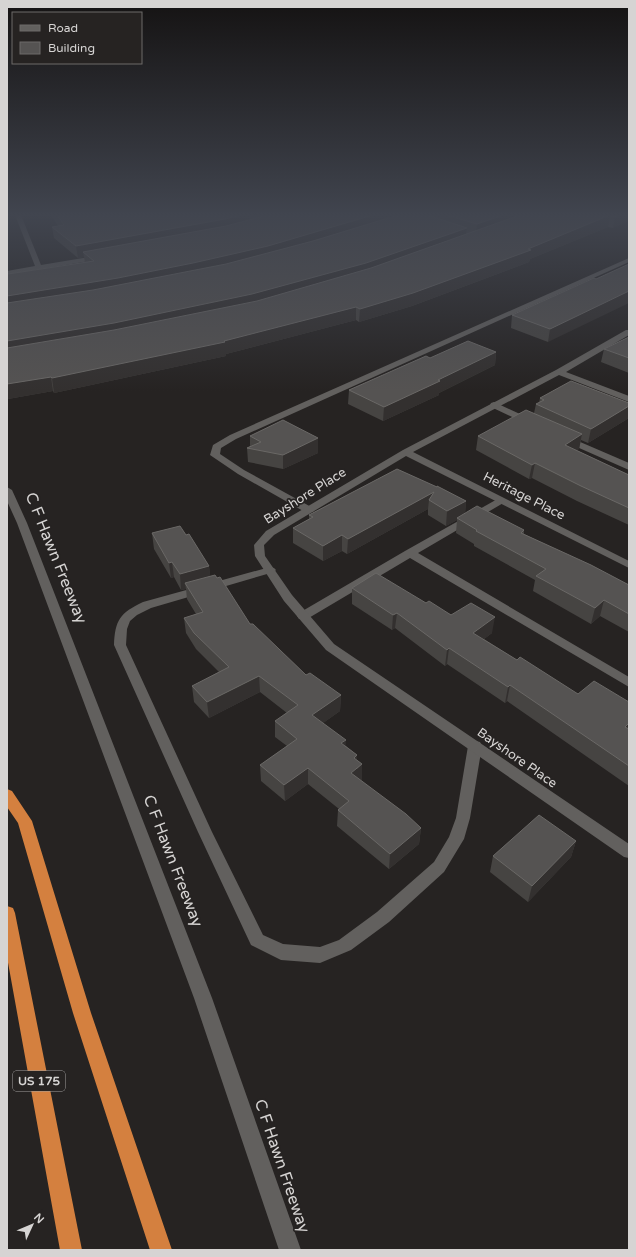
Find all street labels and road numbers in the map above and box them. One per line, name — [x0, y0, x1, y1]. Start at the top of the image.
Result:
street label: Bayshore Place — [261, 464, 349, 528]
street label: Heritage Place — [480, 468, 568, 524]
street label: C F Hawn Freeway — [21, 489, 92, 627]
street label: Bayshore Place — [474, 724, 560, 792]
street label: C F Hawn Freeway — [139, 792, 208, 930]
road number: US 175 — [13, 1071, 65, 1091]
street label: C F Hawn Freeway — [250, 1097, 314, 1236]

